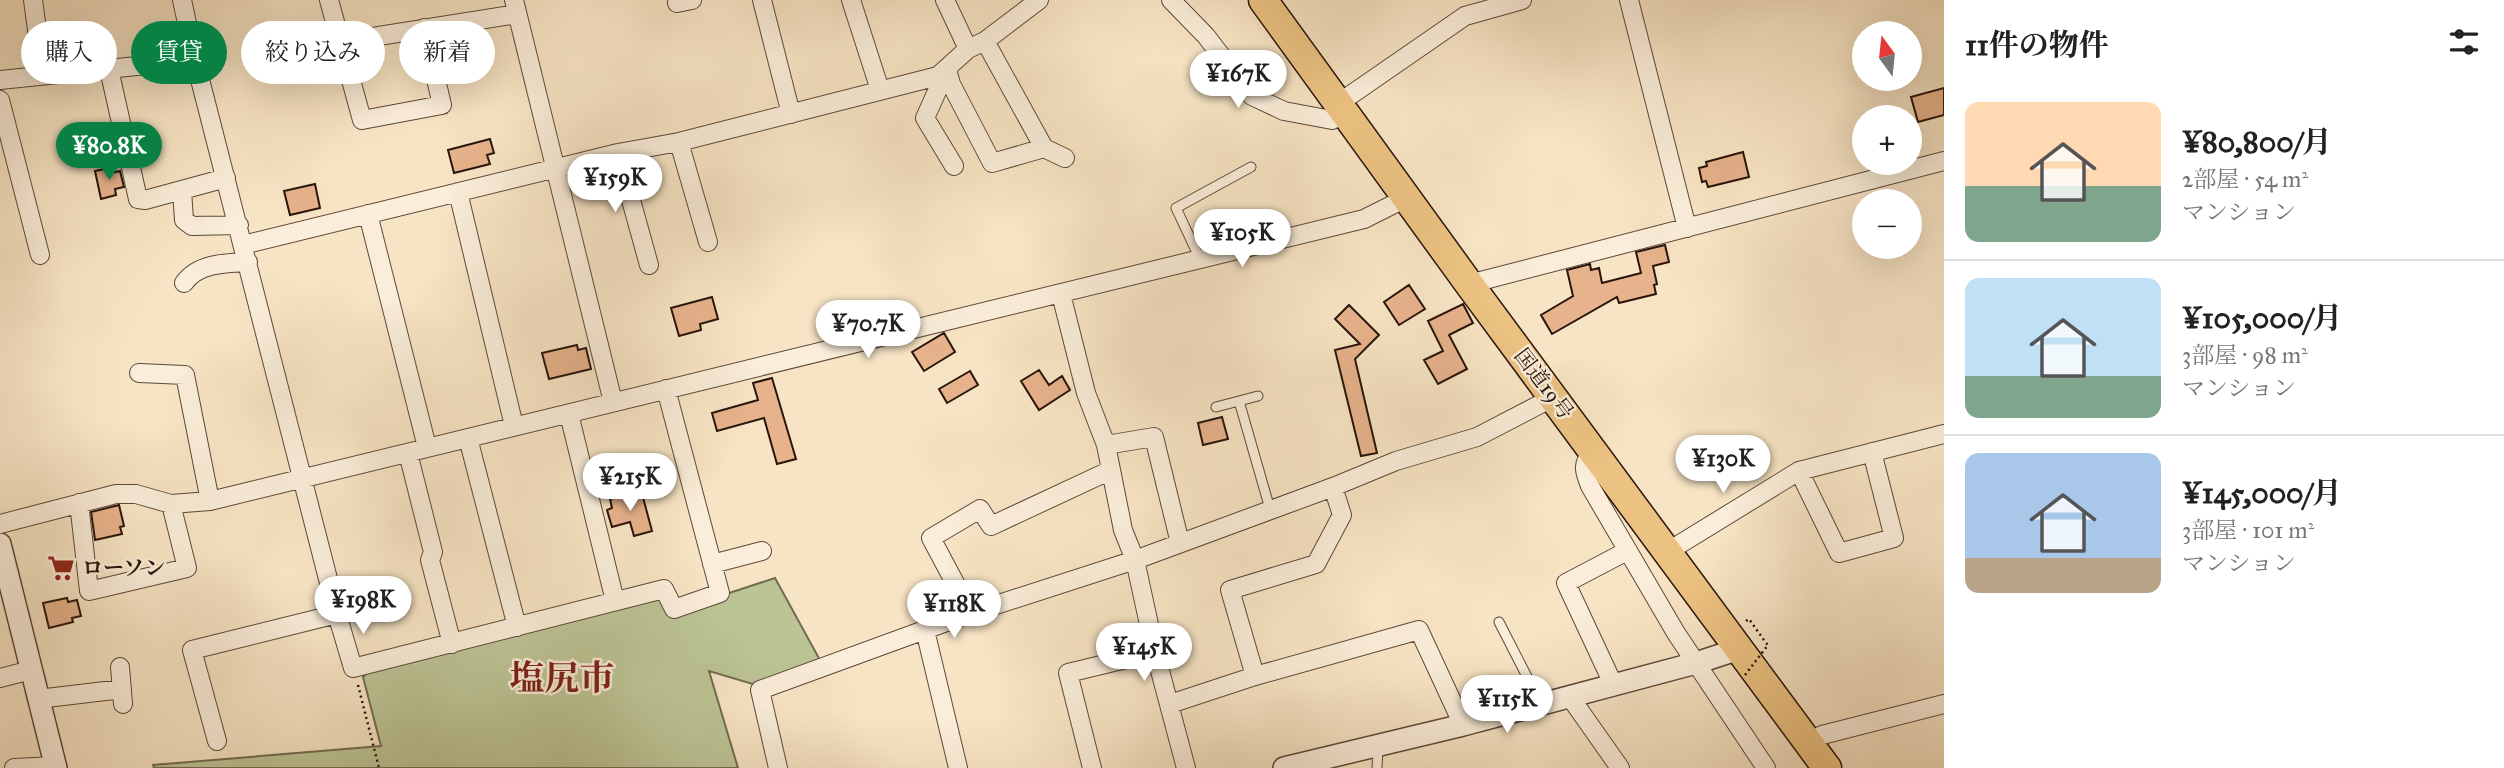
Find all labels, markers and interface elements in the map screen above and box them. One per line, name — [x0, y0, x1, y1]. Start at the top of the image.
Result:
chip: 購入 — [21, 21, 117, 84]
chip: 賃貸 — [131, 21, 227, 84]
chip: 絞り込み — [241, 21, 385, 84]
chip: 新着 — [399, 21, 495, 84]
north arrow — [1852, 21, 1922, 91]
map controls — [1852, 21, 1922, 259]
icon: filters — [2445, 23, 2483, 61]
text: 11件の物件 — [1965, 27, 2109, 63]
pin: ¥167K — [1189, 50, 1287, 110]
text: ¥167K — [1206, 59, 1270, 87]
button: + — [1852, 105, 1922, 175]
pin: ¥80.8K — [52, 122, 166, 182]
text: ¥80,800/月 — [2182, 124, 2332, 160]
icon: home — [2021, 130, 2105, 214]
text: ¥80.8K — [72, 131, 146, 159]
pin: ¥159K — [566, 154, 664, 214]
text: ¥159K — [583, 163, 647, 191]
text: 2部屋 · 54 m² — [2182, 165, 2308, 193]
button: − — [1852, 189, 1922, 259]
text: マンション — [2182, 198, 2296, 226]
pin: ¥105K — [1193, 210, 1291, 269]
text: ¥105K — [1210, 218, 1274, 246]
pin: ¥70.7K — [811, 300, 925, 360]
text: ¥105,000/月 — [2182, 300, 2342, 336]
icon: home — [2021, 306, 2105, 390]
text: ¥70.7K — [832, 309, 904, 337]
text: 3部屋 · 98 m² — [2182, 341, 2308, 369]
street label: 国道19号 — [1509, 343, 1579, 425]
text: マンション — [2182, 374, 2296, 402]
pin: ¥130K — [1674, 435, 1772, 495]
text: ¥130K — [1691, 444, 1755, 472]
pin: ¥215K — [581, 454, 679, 513]
text: ¥215K — [599, 462, 661, 490]
text: ¥145,000/月 — [2182, 475, 2342, 511]
icon: home — [2021, 481, 2105, 565]
text: 3部屋 · 101 m² — [2182, 516, 2314, 544]
text: マンション — [2182, 549, 2296, 577]
supermarket icon: ローソン — [46, 553, 76, 583]
place label: ローソン — [82, 555, 165, 581]
pin: ¥198K — [314, 576, 412, 636]
pin: ¥118K — [905, 580, 1003, 640]
text: ¥198K — [331, 585, 395, 613]
text: ¥118K — [923, 589, 985, 617]
pin: ¥145K — [1095, 624, 1193, 683]
text: ¥145K — [1112, 632, 1176, 660]
district label: 塩尻市 — [509, 657, 615, 700]
pin: ¥115K — [1458, 676, 1556, 735]
text: ¥115K — [1477, 684, 1537, 712]

